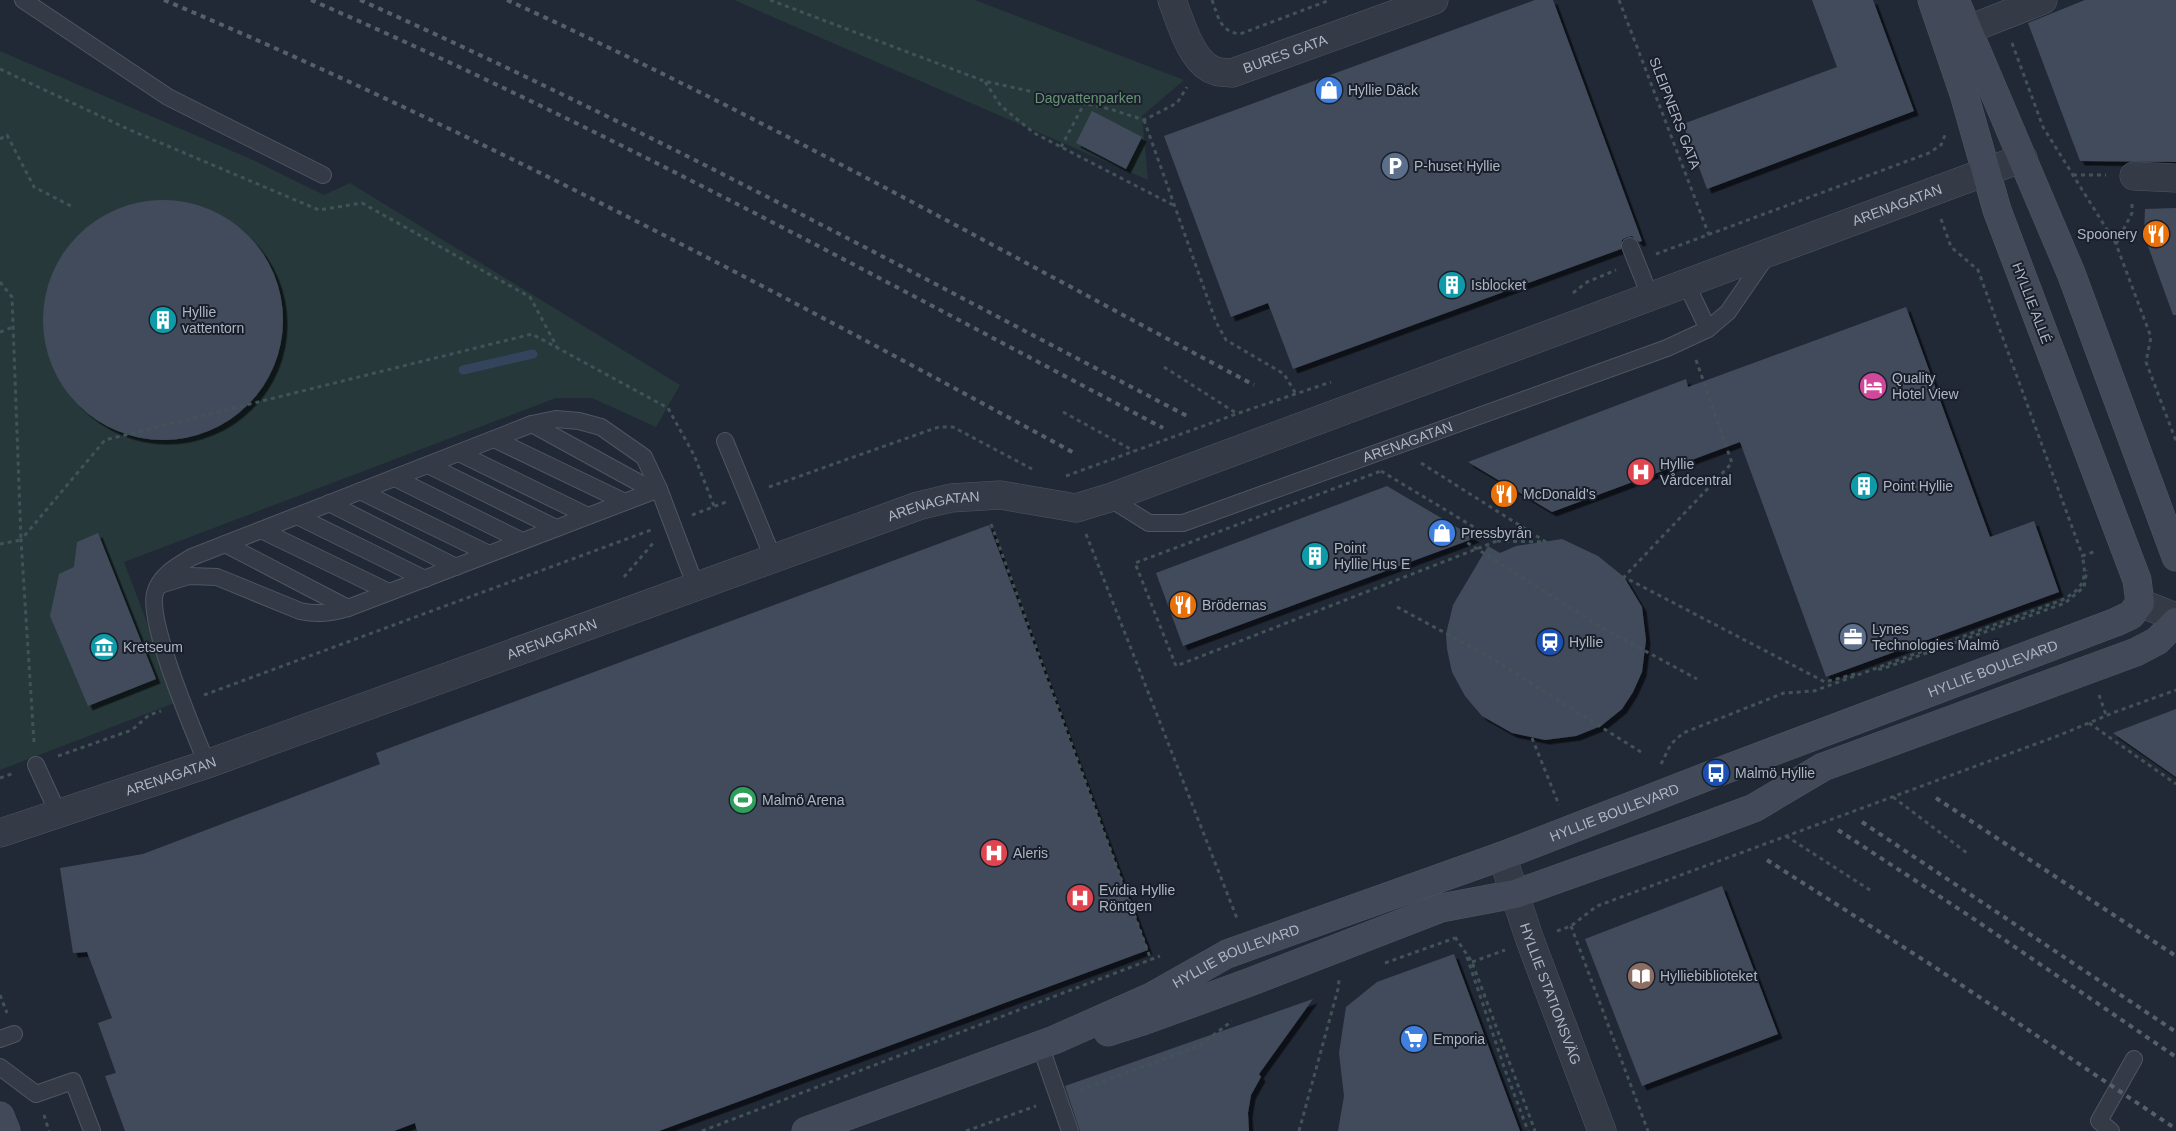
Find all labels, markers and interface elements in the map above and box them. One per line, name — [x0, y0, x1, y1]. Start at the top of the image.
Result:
street label: BURES GATA — [1241, 31, 1330, 76]
street label: SLEIPNERS GATA — [1646, 55, 1704, 172]
shop icon: Hyllie Däck — [1314, 75, 1344, 105]
place label: Hyllie Däck — [1348, 82, 1419, 98]
park label: Dagvattenparken — [1035, 90, 1141, 106]
parking icon: P-huset Hyllie — [1380, 151, 1410, 181]
place label: P-huset Hyllie — [1414, 158, 1501, 174]
street label: ARENAGATAN — [1850, 181, 1944, 229]
restaurant icon: Spoonery — [2141, 219, 2171, 249]
place label: Spoonery — [2077, 226, 2137, 242]
street label: HYLLIE ALLÉ — [2009, 260, 2055, 346]
building icon: Isblocket — [1437, 270, 1467, 300]
place label: Isblocket — [1471, 277, 1526, 293]
place label: Hyllie vattentorn — [182, 304, 244, 336]
building icon: Hyllie vattentorn — [148, 305, 178, 335]
place label: Quality Hotel View — [1892, 370, 1960, 402]
hotel icon: Quality Hotel View — [1858, 371, 1888, 401]
street label: ARENAGATAN — [1360, 418, 1455, 465]
place label: Hyllie Vårdcentral — [1660, 456, 1732, 488]
hospital icon: Hyllie Vårdcentral — [1626, 457, 1656, 487]
building icon: Point Hyllie — [1849, 471, 1879, 501]
place label: Point Hyllie — [1883, 478, 1953, 494]
restaurant icon: McDonald's — [1489, 479, 1519, 509]
place label: McDonald's — [1523, 486, 1596, 502]
street label: ARENAGATAN — [885, 488, 980, 524]
shop icon: Pressbyrån — [1427, 518, 1457, 548]
place label: Pressbyrån — [1461, 525, 1532, 541]
place label: Point Hyllie Hus E — [1334, 540, 1410, 572]
building icon: Point Hyllie Hus E — [1300, 541, 1330, 571]
restaurant icon: Brödernas — [1168, 590, 1198, 620]
place label: Brödernas — [1202, 597, 1267, 613]
street label: ARENAGATAN — [505, 615, 599, 663]
place label: Lynes Technologies Malmö — [1872, 621, 2000, 653]
office icon: Lynes Technologies Malmö — [1838, 622, 1868, 652]
station icon: Hyllie — [1535, 627, 1565, 657]
museum icon: Kretseum — [89, 632, 119, 662]
place label: Hyllie — [1569, 634, 1603, 650]
street label: HYLLIE BOULEVARD — [1926, 637, 2060, 700]
place label: Kretseum — [123, 639, 183, 655]
street label: ARENAGATAN — [123, 753, 218, 799]
bus stop icon: Malmö Hyllie — [1701, 758, 1731, 788]
place label: Malmö Hyllie — [1735, 765, 1815, 781]
street label: HYLLIE BOULEVARD — [1547, 780, 1681, 845]
sports icon: Malmö Arena — [728, 785, 758, 815]
place label: Malmö Arena — [762, 792, 845, 808]
hospital icon: Aleris — [979, 838, 1009, 868]
place label: Aleris — [1013, 845, 1048, 861]
place label: Evidia Hyllie Röntgen — [1099, 882, 1175, 914]
hospital icon: Evidia Hyllie Röntgen — [1065, 883, 1095, 913]
street label: HYLLIE BOULEVARD — [1170, 921, 1301, 991]
street label: HYLLIE STATIONSVÄG — [1517, 921, 1584, 1067]
library icon: Hylliebiblioteket — [1626, 961, 1656, 991]
place label: Hylliebiblioteket — [1660, 968, 1757, 984]
supermarket icon: Emporia — [1399, 1024, 1429, 1054]
place label: Emporia — [1433, 1031, 1485, 1047]

